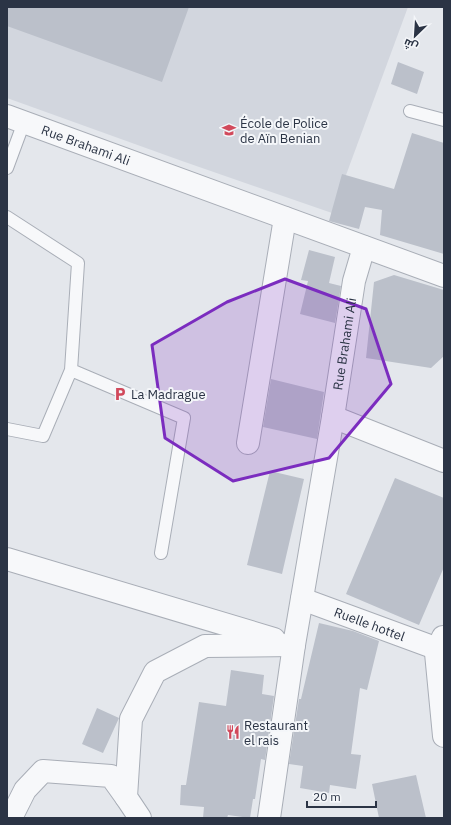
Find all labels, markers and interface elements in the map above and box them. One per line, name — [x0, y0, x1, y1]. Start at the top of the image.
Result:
north arrow — [395, 16, 435, 56]
text: ش — [401, 36, 420, 54]
place label: École de Police de Aïn Benian — [240, 115, 328, 147]
street label: Rue Brahami Ali — [39, 121, 132, 169]
school or university icon: École de Police de Aïn Benian — [221, 122, 237, 138]
street label: Rue Brahami Ali — [329, 297, 360, 391]
parking icon: La Madrague — [112, 386, 128, 402]
place label: La Madrague — [131, 386, 206, 403]
street label: Ruelle hottel — [332, 603, 408, 645]
place label: Restaurant el rais — [244, 717, 308, 749]
restaurant icon: Restaurant el rais — [225, 724, 241, 740]
scale bar — [307, 783, 376, 809]
text: 20 m — [313, 789, 341, 804]

